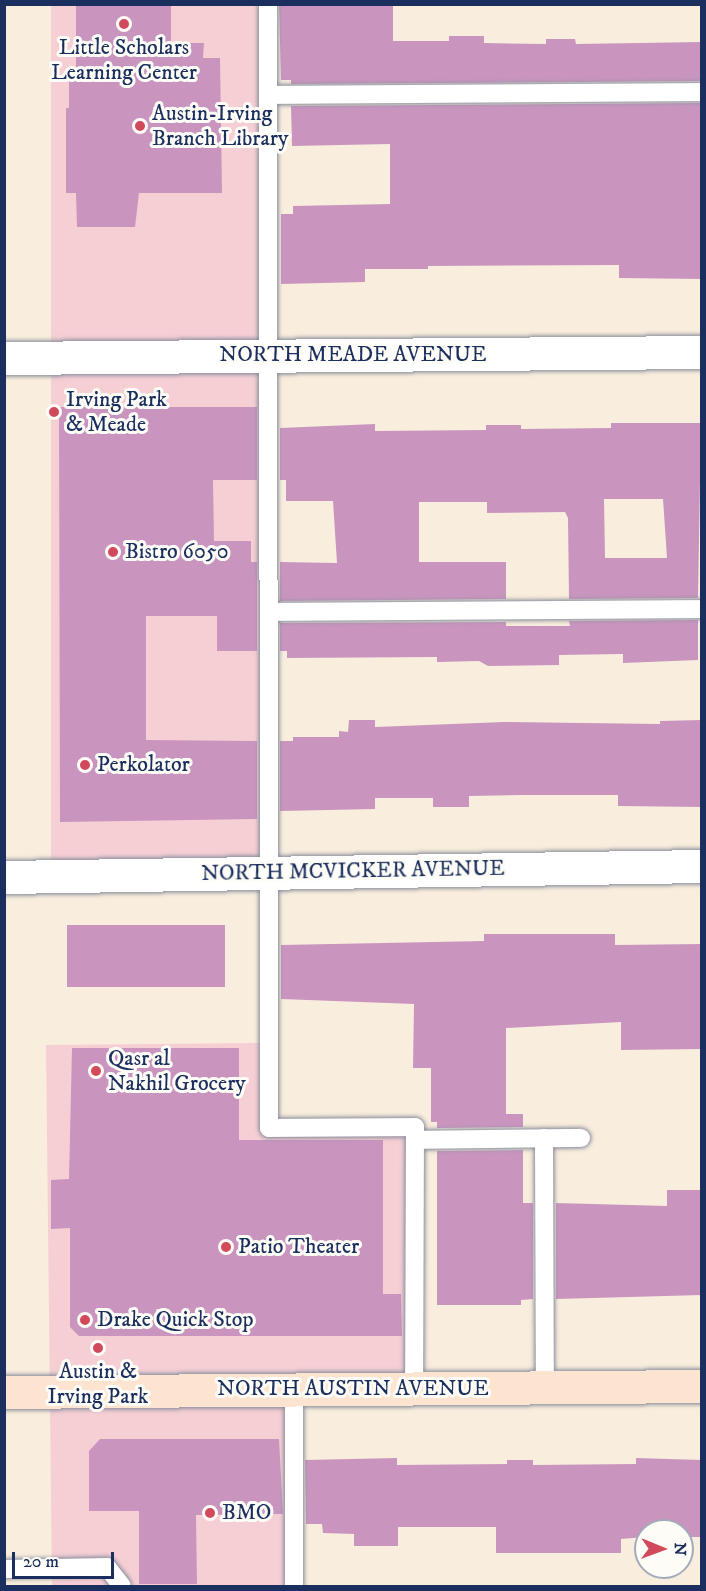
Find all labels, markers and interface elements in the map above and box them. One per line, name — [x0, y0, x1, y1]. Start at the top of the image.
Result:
marker: Little Scholars Learning Center — [117, 17, 131, 31]
place label: Little Scholars Learning Center — [51, 34, 197, 86]
place label: Austin-Irving Branch Library — [152, 100, 288, 152]
marker: Austin-Irving Branch Library — [133, 119, 147, 133]
street label: NORTH MEADE AVENUE — [219, 342, 487, 368]
place label: Irving Park & Meade — [66, 386, 167, 438]
marker: Irving Park & Meade — [47, 405, 61, 419]
place label: Bistro 6050 — [125, 539, 229, 565]
marker: Bistro 6050 — [106, 545, 120, 559]
place label: Perkolator — [97, 752, 190, 778]
marker: Perkolator — [78, 758, 92, 772]
street label: NORTH MCVICKER AVENUE — [201, 855, 505, 887]
place label: Qasr al Nakhil Grocery — [108, 1045, 246, 1096]
marker: Qasr al Nakhil Grocery — [89, 1064, 103, 1078]
place label: Patio Theater — [238, 1234, 359, 1260]
marker: Patio Theater — [219, 1240, 233, 1254]
place label: Drake Quick Stop — [97, 1307, 253, 1333]
marker: Drake Quick Stop — [78, 1313, 92, 1327]
marker: Austin & Irving Park — [91, 1341, 105, 1355]
place label: Austin & Irving Park — [48, 1358, 148, 1410]
street label: NORTH AUSTIN AVENUE — [217, 1376, 489, 1402]
place label: BMO — [222, 1500, 271, 1526]
marker: BMO — [203, 1506, 217, 1520]
north arrow — [634, 1519, 694, 1579]
scale bar — [15, 1540, 117, 1578]
text: N — [670, 1543, 690, 1556]
text: 20 m — [23, 1551, 59, 1573]

